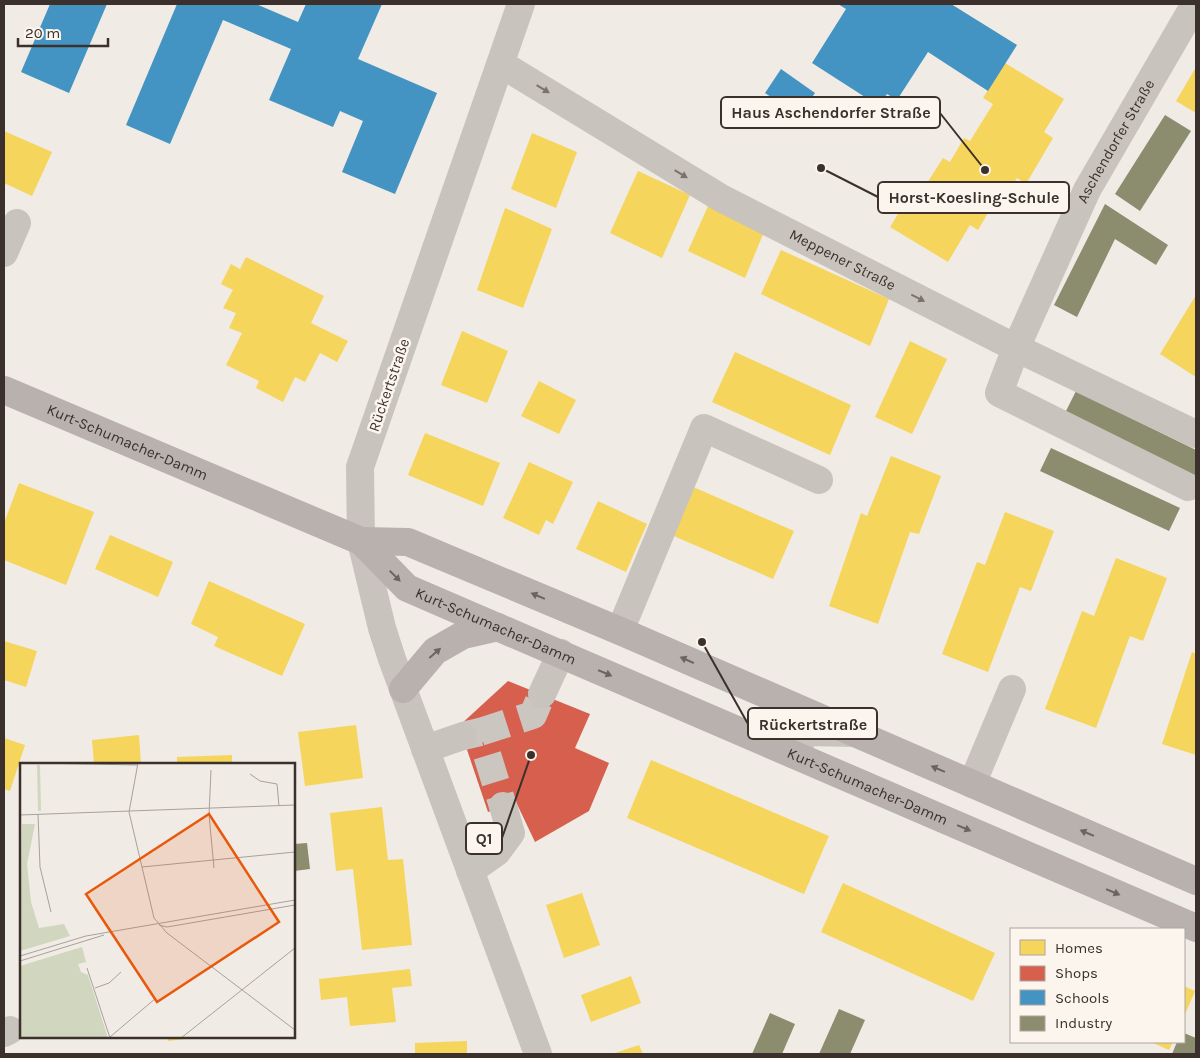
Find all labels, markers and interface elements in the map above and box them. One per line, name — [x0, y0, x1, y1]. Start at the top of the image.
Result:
scale bar — [18, 15, 108, 47]
text: 20 m — [25, 24, 60, 42]
street label: Aschendorfer Straße — [1073, 76, 1158, 206]
one-way arrow — [536, 85, 549, 94]
callout: Haus Aschendorfer Straße — [721, 97, 940, 128]
text: Haus Aschendorfer Straße — [731, 103, 931, 122]
one-way arrow — [675, 169, 688, 179]
callout: Horst-Koesling-Schule — [878, 182, 1069, 213]
text: Horst-Koesling-Schule — [888, 188, 1060, 207]
street label: Meppener Straße — [786, 225, 899, 294]
one-way arrow — [911, 294, 925, 302]
street label: Rückertstraße — [365, 336, 413, 434]
street label: Kurt-Schumacher-Damm — [44, 400, 211, 484]
one-way arrow — [389, 570, 401, 582]
street label: Kurt-Schumacher-Damm — [413, 584, 579, 669]
one-way arrow — [531, 592, 545, 600]
one-way arrow — [429, 647, 441, 659]
one-way arrow — [680, 656, 694, 664]
one-way arrow — [598, 669, 613, 677]
callout: Rückertstraße — [748, 708, 877, 739]
text: Rückertstraße — [759, 715, 867, 734]
street label: Kurt-Schumacher-Damm — [785, 744, 951, 829]
inset map — [20, 763, 295, 1038]
one-way arrow — [931, 764, 945, 772]
callout: Q1 — [466, 823, 502, 854]
one-way arrow — [956, 824, 971, 832]
text: Q1 — [476, 829, 492, 848]
one-way arrow — [1080, 829, 1094, 837]
one-way arrow — [1106, 888, 1120, 896]
legend — [1010, 928, 1185, 1043]
text: Homes — [1055, 939, 1103, 957]
text: Shops — [1055, 964, 1098, 982]
text: Schools — [1055, 989, 1109, 1007]
text: Industry — [1055, 1014, 1112, 1032]

